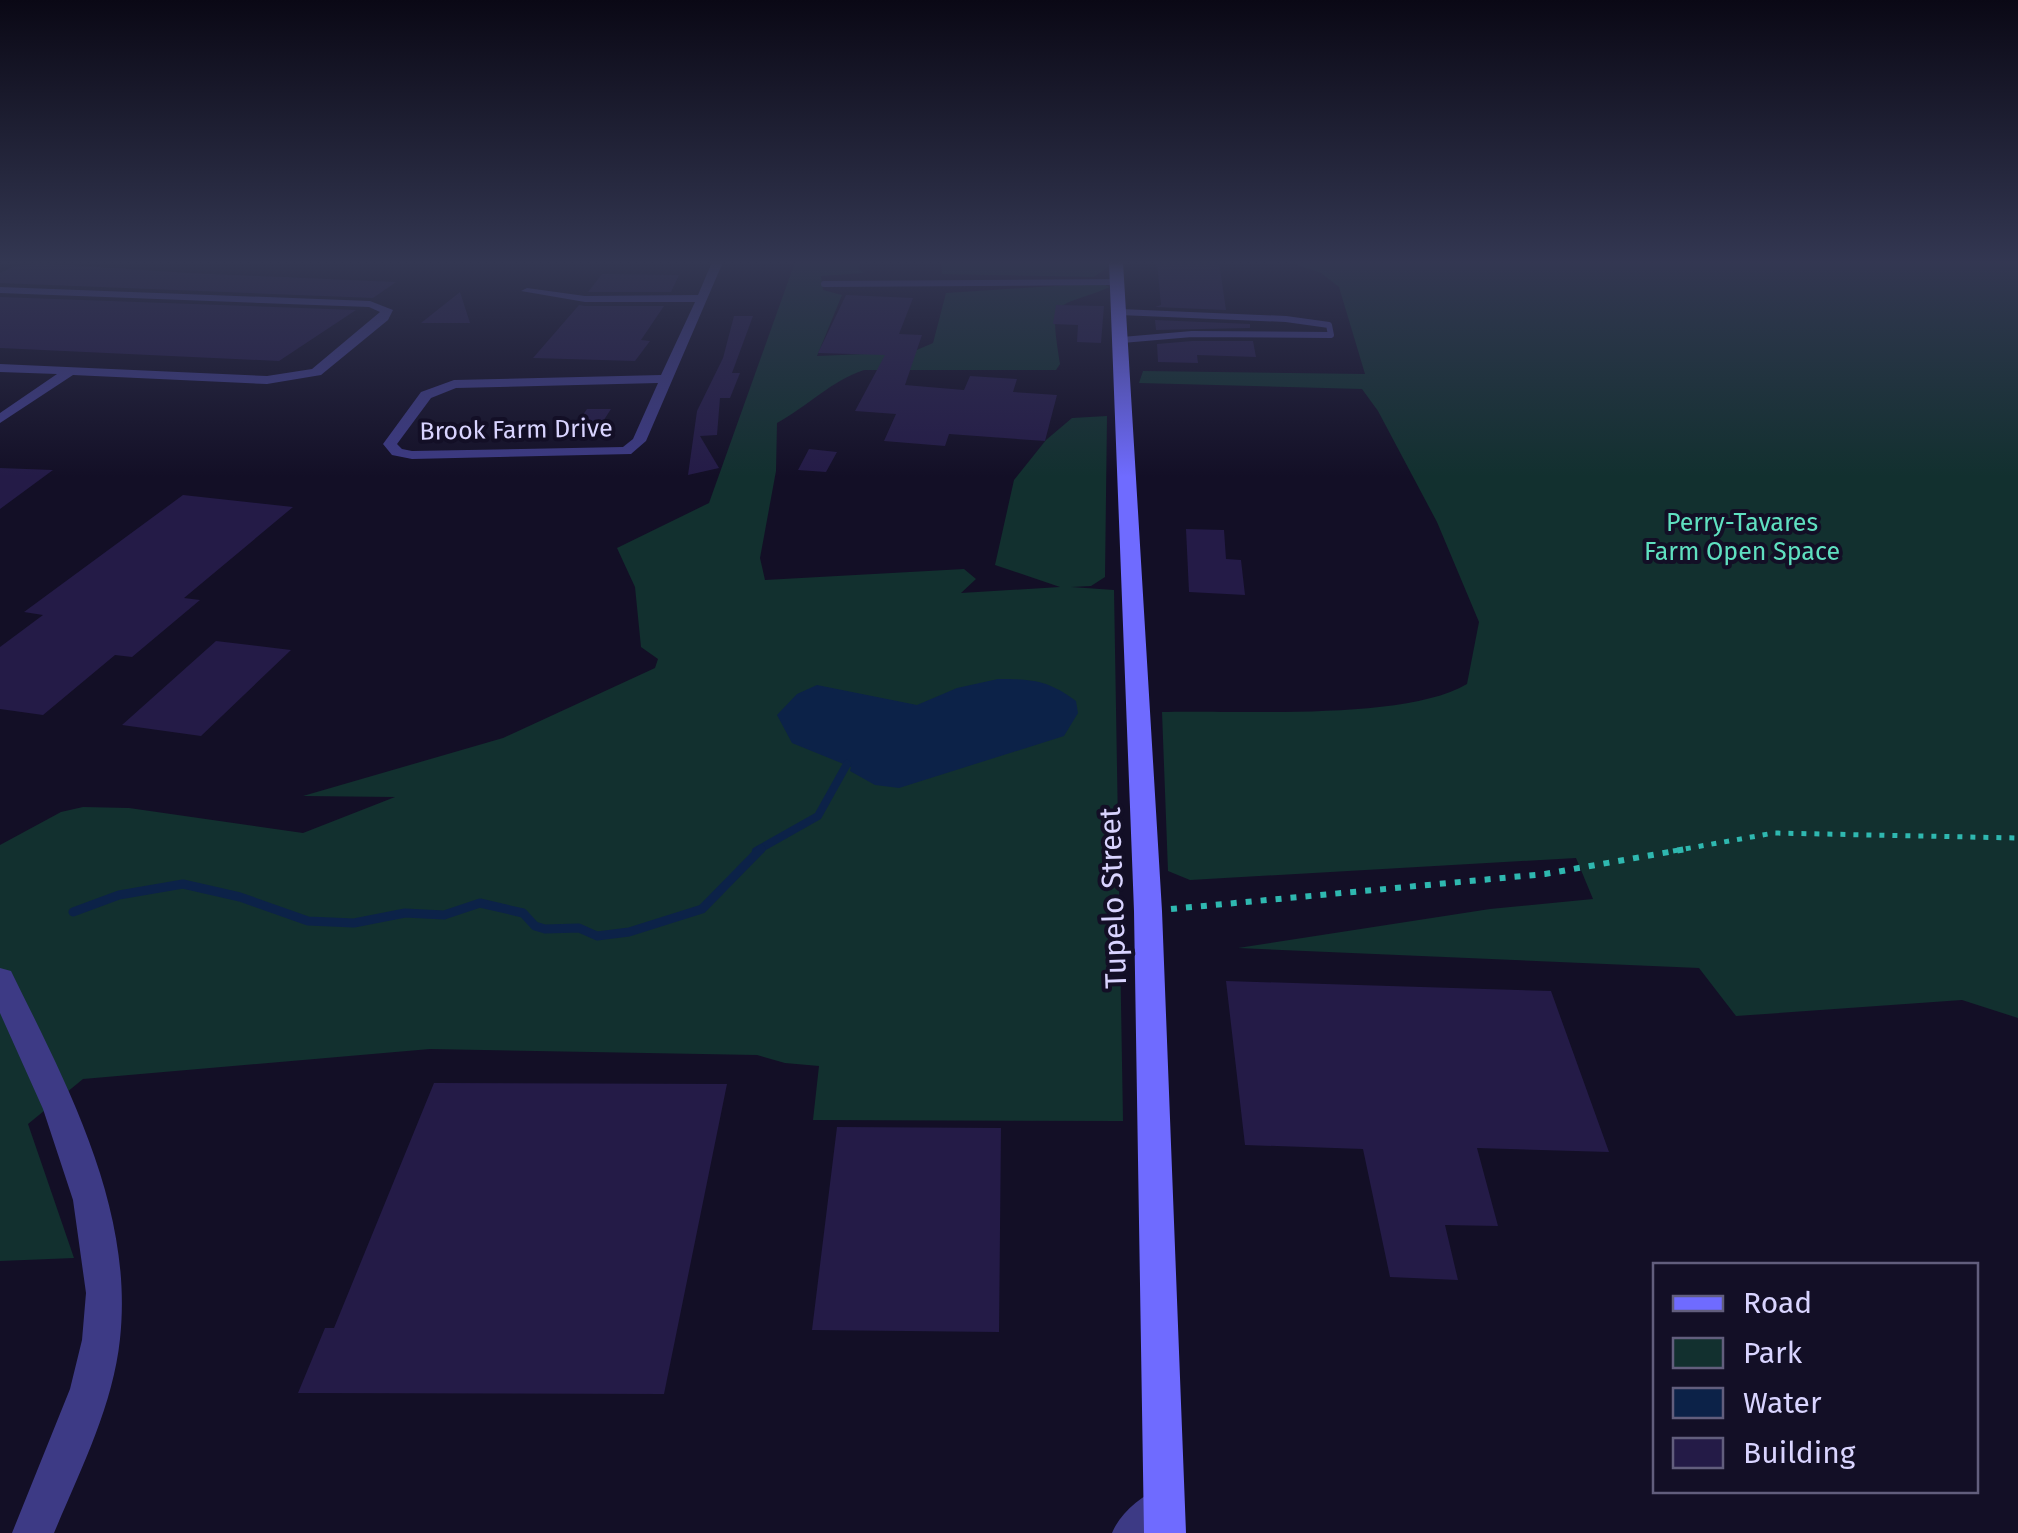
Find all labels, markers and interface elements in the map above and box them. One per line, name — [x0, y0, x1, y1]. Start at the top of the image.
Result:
street label: Brook Farm Drive — [419, 413, 613, 447]
park label: Perry-Tavares Farm Open Space — [1644, 508, 1840, 567]
street label: Tupelo Street — [1092, 807, 1134, 989]
legend — [1653, 1263, 1978, 1493]
text: Road — [1743, 1285, 1812, 1321]
text: Park — [1743, 1335, 1803, 1371]
text: Water — [1743, 1385, 1822, 1421]
text: Building — [1743, 1435, 1856, 1471]

